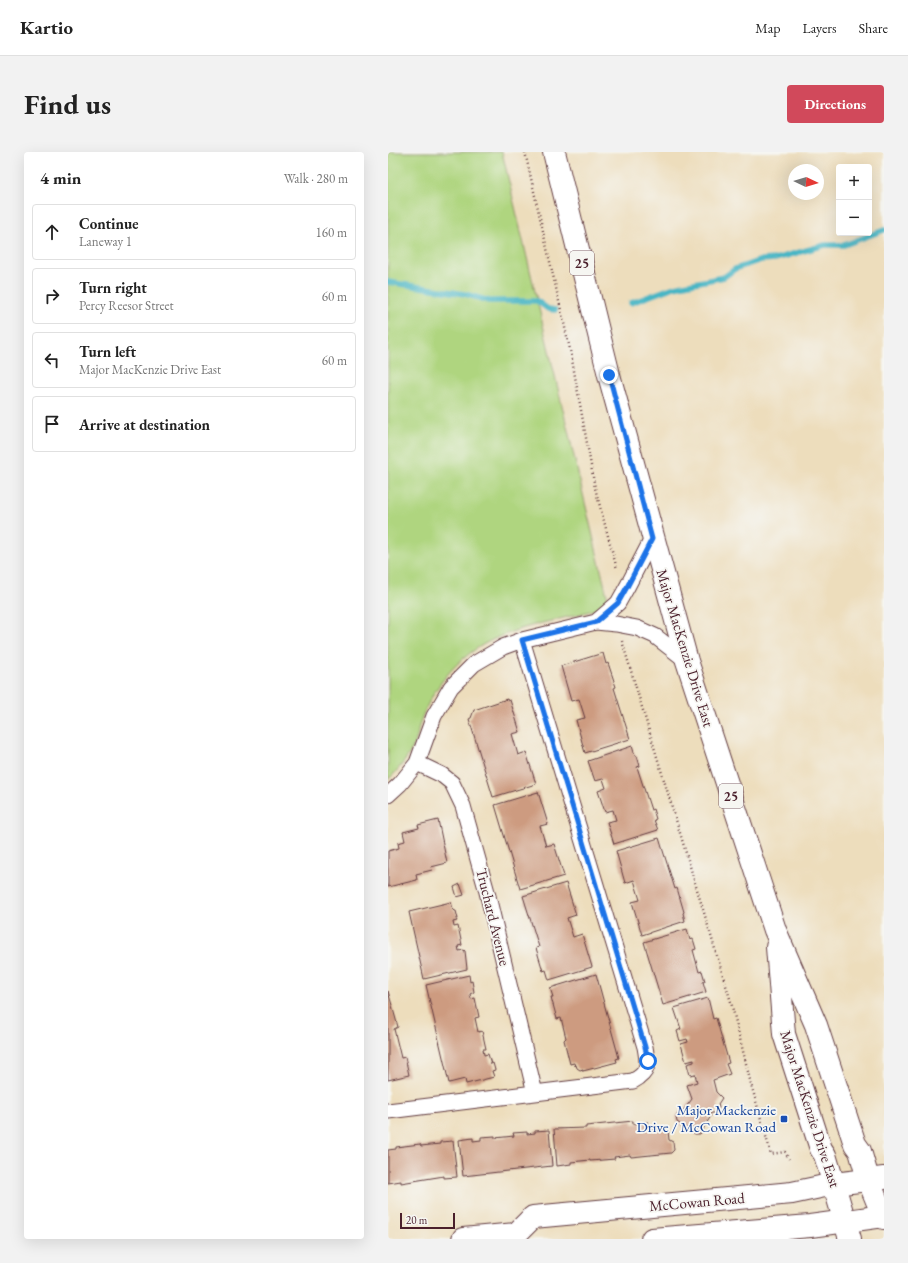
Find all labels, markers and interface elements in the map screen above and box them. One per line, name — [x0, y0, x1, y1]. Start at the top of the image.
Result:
text: Kartio — [20, 15, 73, 40]
text: Map — [755, 19, 780, 37]
text: Layers — [802, 19, 837, 37]
text: Share — [859, 19, 888, 37]
button: Directions — [787, 85, 884, 123]
text: Find us — [24, 86, 111, 122]
north arrow — [788, 164, 824, 200]
map controls — [836, 164, 872, 236]
button: + — [836, 164, 872, 200]
text: 4 min — [40, 167, 81, 189]
text: Walk · 280 m — [284, 170, 348, 187]
button: − — [836, 200, 872, 236]
text: Continue — [79, 214, 139, 233]
icon: ahead — [41, 221, 63, 243]
text: 160 m — [316, 224, 347, 241]
text: Laneway 1 — [79, 233, 132, 250]
road number: 25 — [570, 251, 594, 275]
text: Turn right — [79, 278, 147, 297]
icon: right — [41, 285, 63, 307]
text: 60 m — [322, 288, 347, 305]
text: Percy Reesor Street — [79, 297, 174, 314]
text: Turn left — [79, 342, 136, 361]
icon: left — [41, 349, 63, 371]
text: 60 m — [322, 352, 347, 369]
text: Major MacKenzie Drive East — [79, 361, 221, 378]
route end — [600, 366, 618, 384]
icon: arrive — [41, 413, 63, 435]
text: Arrive at destination — [79, 415, 210, 434]
street label: Major MacKenzie Drive East — [652, 567, 719, 729]
road number: 25 — [719, 784, 743, 808]
street label: Truchard Avenue — [472, 866, 515, 968]
street label: Major MacKenzie Drive East — [776, 1028, 845, 1190]
route start — [639, 1052, 657, 1070]
place label: Major Mackenzie Drive / McCowan Road — [636, 1100, 776, 1136]
marker: Major Mackenzie Drive / McCowan Road — [779, 1114, 789, 1124]
street label: McCowan Road — [649, 1188, 746, 1215]
scale bar — [400, 1211, 455, 1230]
text: 20 m — [406, 1213, 427, 1227]

